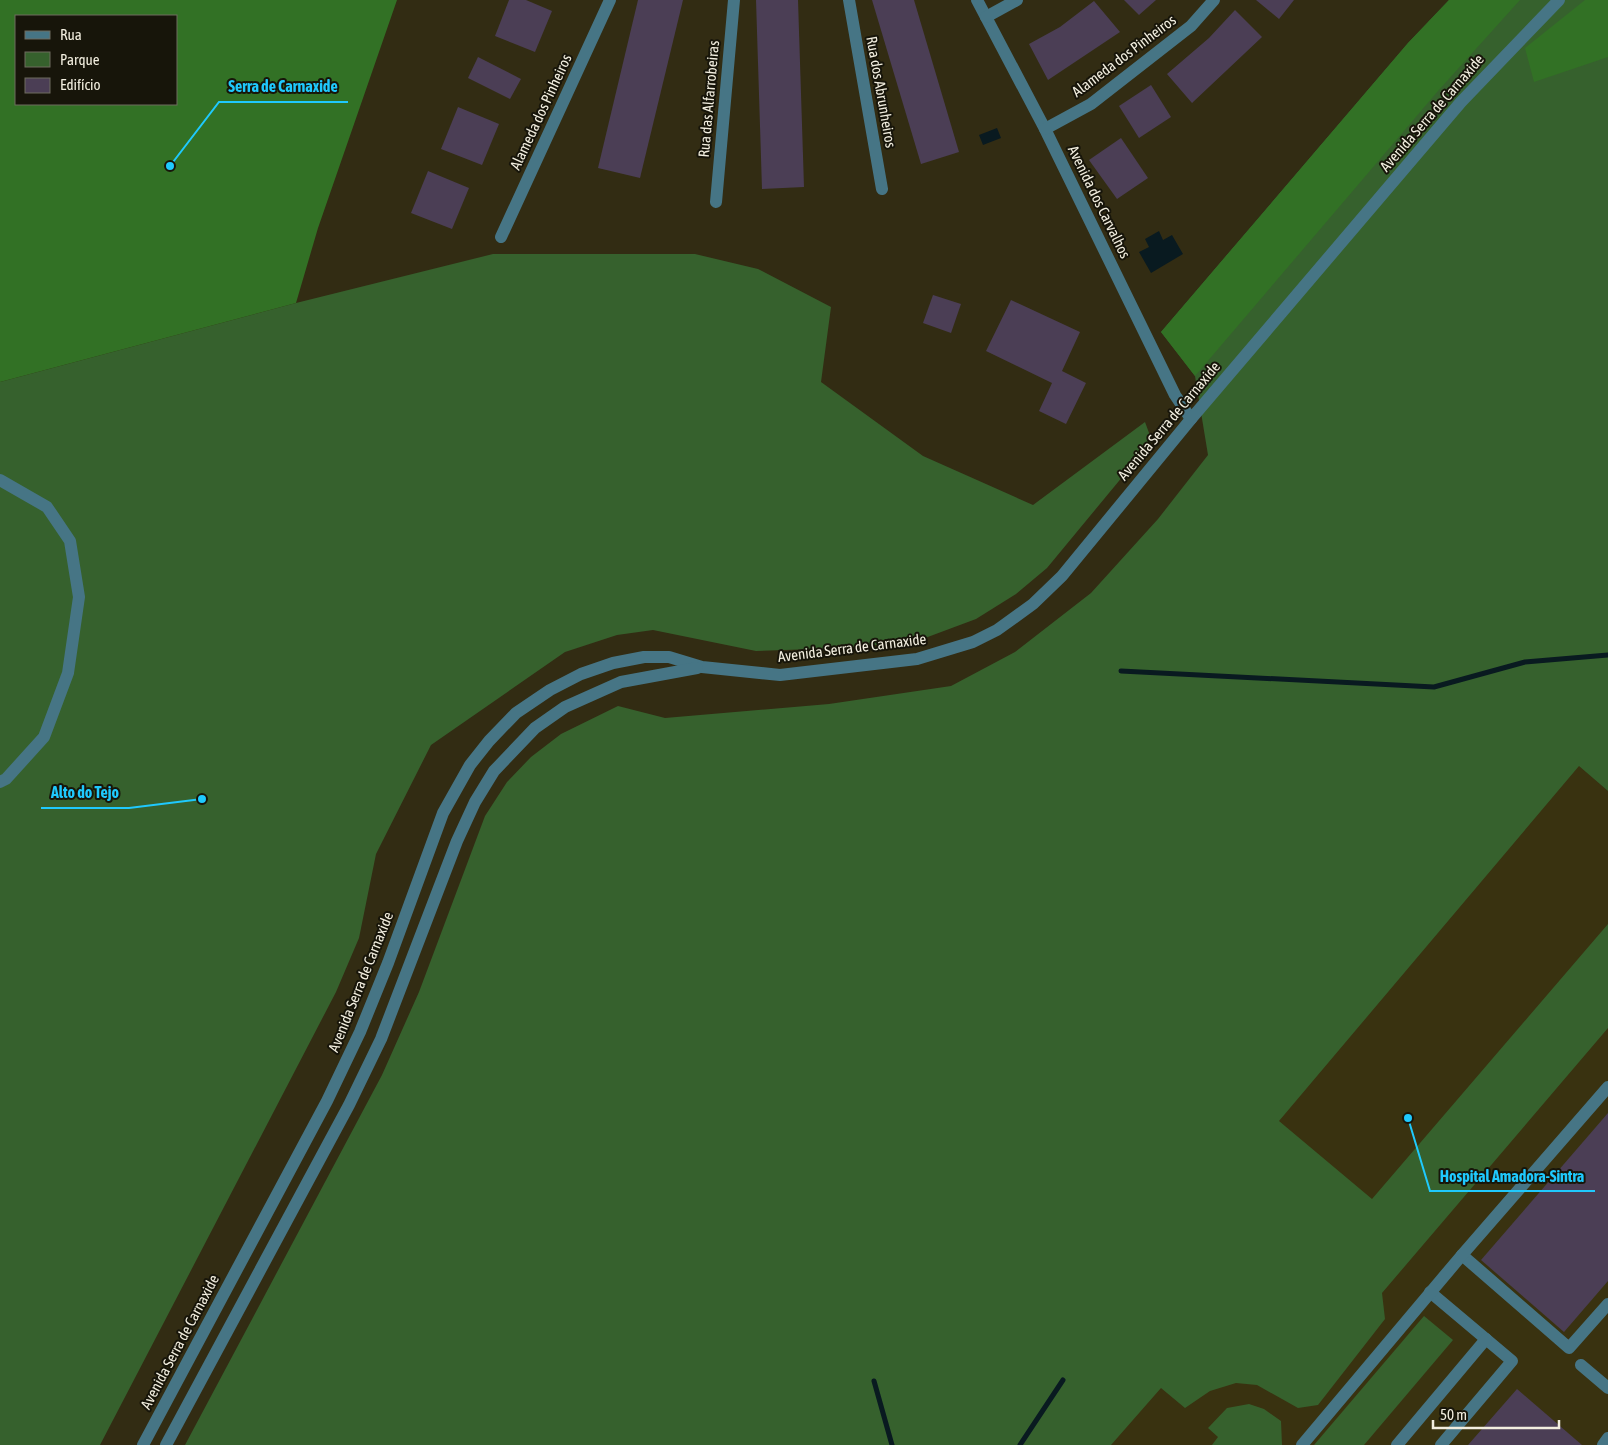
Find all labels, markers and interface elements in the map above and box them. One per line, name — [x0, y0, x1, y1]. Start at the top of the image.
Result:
street label: Alameda dos Pinheiros — [1068, 11, 1179, 100]
legend — [15, 15, 178, 105]
text: Rua — [60, 26, 82, 43]
street label: Rua dos Abrunheiros — [863, 35, 900, 149]
street label: Rua das Alfarrobeiras — [695, 40, 722, 158]
text: Parque — [60, 51, 100, 68]
street label: Alameda dos Pinheiros — [506, 51, 575, 172]
street label: Avenida Serra de Carnaxide — [1376, 51, 1487, 175]
callout: Serra de Carnaxide — [219, 71, 348, 102]
text: Edifício — [60, 76, 101, 93]
text: Serra de Carnaxide — [228, 77, 338, 95]
street label: Avenida dos Carvalhos — [1065, 143, 1134, 261]
street label: Avenida Serra de Carnaxide — [1114, 358, 1223, 483]
street label: Avenida Serra de Carnaxide — [777, 630, 927, 665]
callout: Alto do Tejo — [41, 777, 129, 808]
text: Alto do Tejo — [50, 783, 120, 801]
street label: Avenida Serra de Carnaxide — [325, 909, 396, 1054]
callout: Hospital Amadora-Sintra — [1430, 1160, 1595, 1191]
text: Hospital Amadora-Sintra — [1440, 1167, 1584, 1185]
street label: Avenida Serra de Carnaxide — [137, 1272, 222, 1412]
scale bar — [1433, 1398, 1559, 1430]
text: 50 m — [1440, 1406, 1467, 1423]

